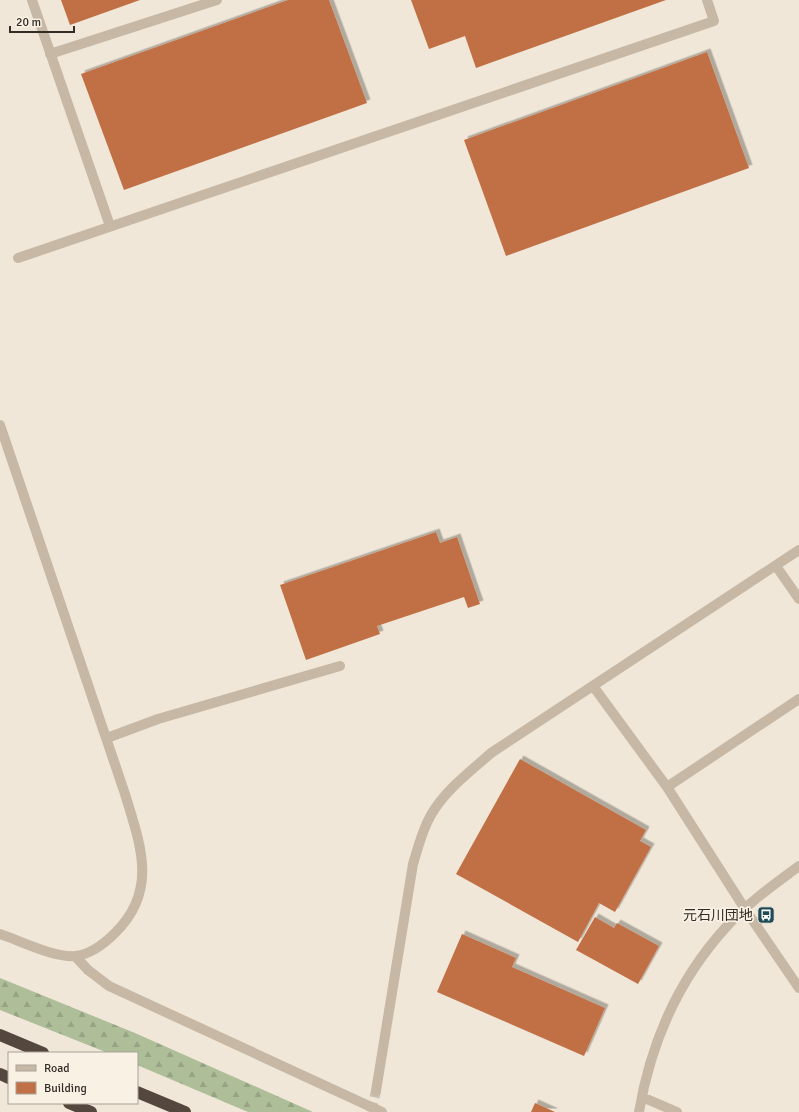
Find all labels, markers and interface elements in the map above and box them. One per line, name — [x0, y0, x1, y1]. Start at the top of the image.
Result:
scale bar — [10, 8, 74, 34]
text: 20 m — [16, 15, 41, 30]
bus stop icon: 元石川団地 — [756, 905, 776, 925]
place label: 元石川団地 — [683, 907, 753, 924]
legend — [8, 1052, 138, 1104]
text: Road — [44, 1061, 70, 1076]
text: Building — [44, 1081, 87, 1096]

